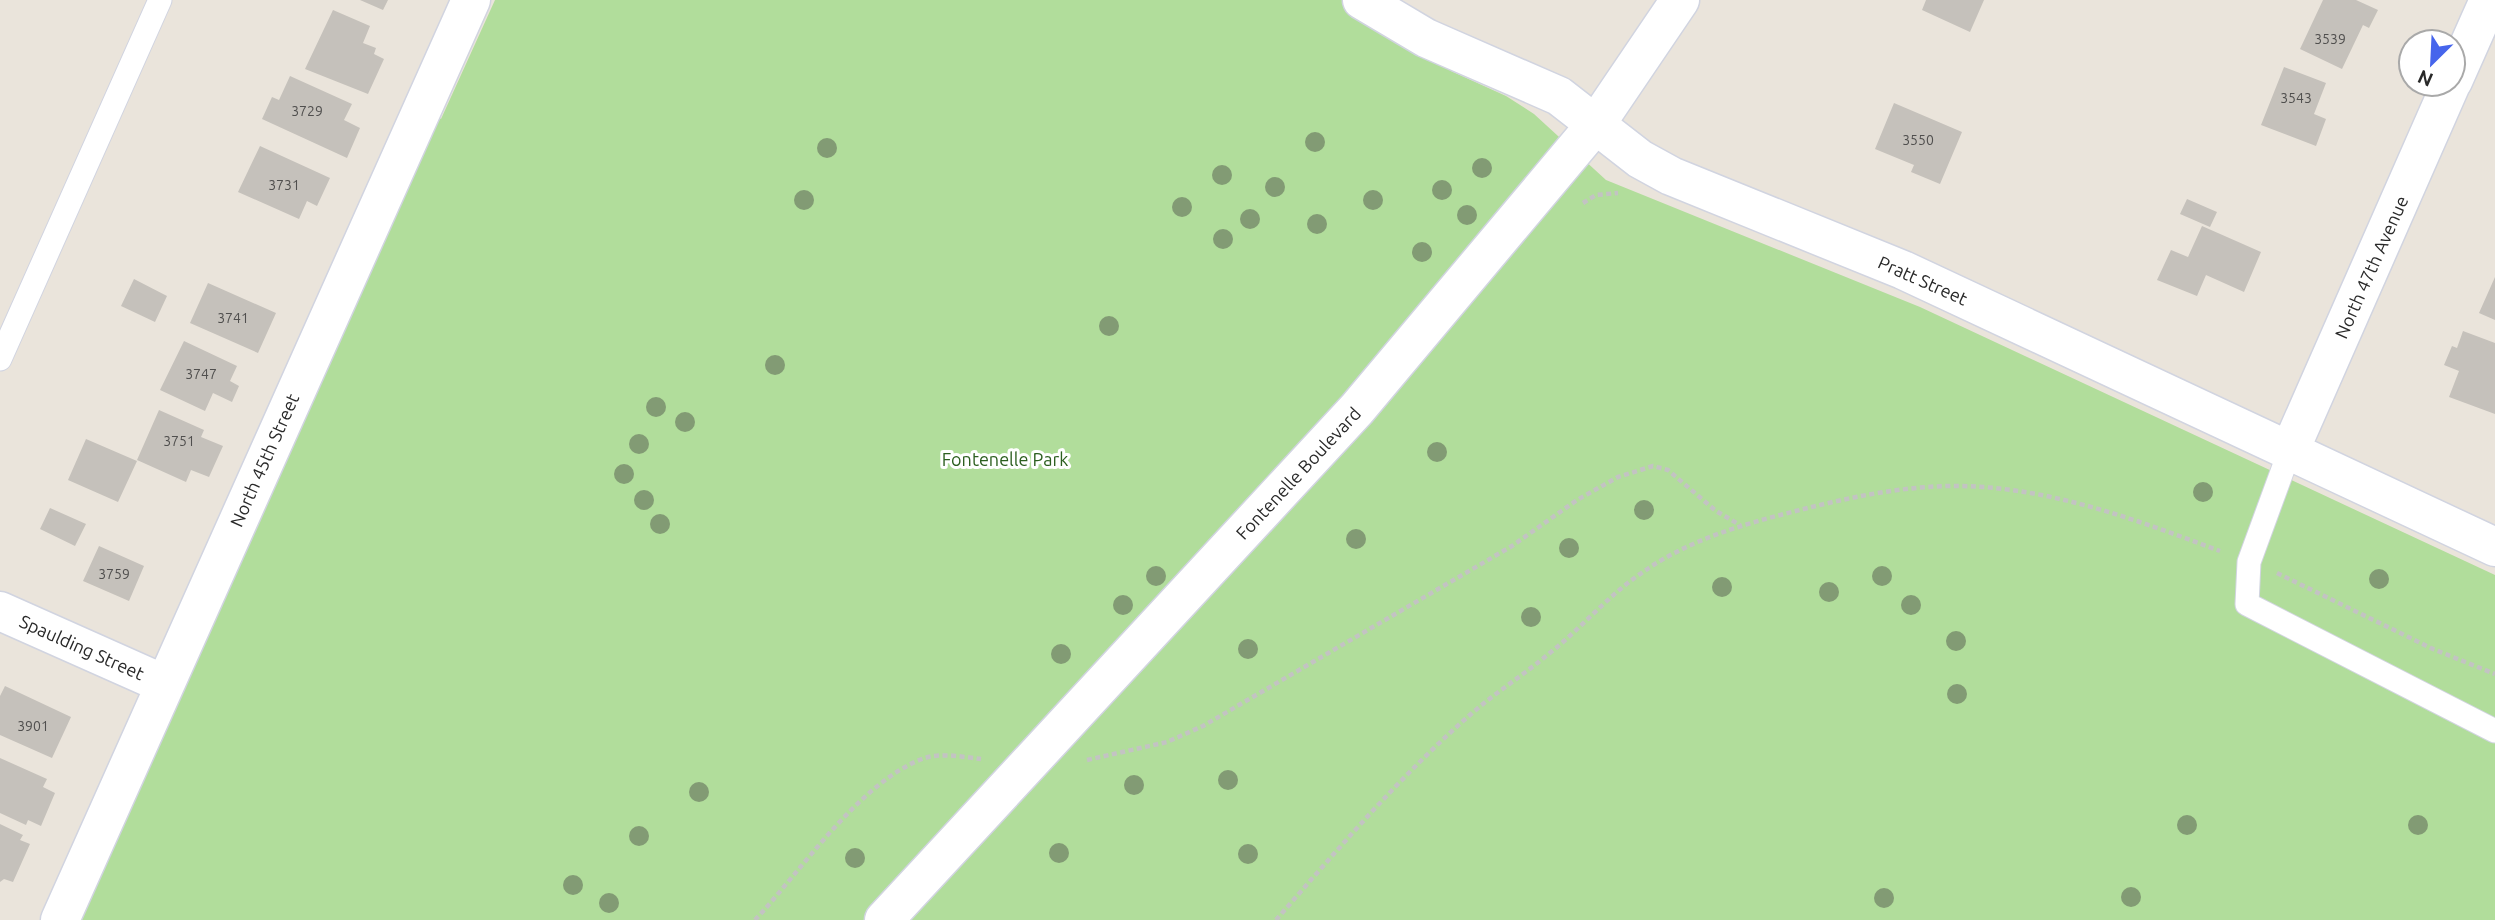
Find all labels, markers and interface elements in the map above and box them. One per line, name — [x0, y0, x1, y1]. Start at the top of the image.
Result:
north arrow — [2397, 28, 2467, 98]
house number: 3539 — [2314, 31, 2346, 47]
text: N — [2414, 66, 2436, 91]
house number: 3543 — [2280, 90, 2312, 106]
house number: 3729 — [291, 103, 323, 119]
house number: 3550 — [1902, 132, 1934, 148]
house number: 3731 — [268, 177, 300, 193]
street label: North 47th Avenue — [2331, 193, 2411, 341]
street label: Pratt Street — [1875, 251, 1971, 309]
house number: 3741 — [217, 310, 249, 326]
house number: 3747 — [185, 366, 217, 382]
street label: North 45th Street — [226, 390, 302, 530]
street label: Fontenelle Boulevard — [1232, 403, 1364, 543]
house number: 3751 — [163, 433, 195, 449]
park label: Fontenelle Park — [942, 449, 1068, 469]
house number: 3759 — [98, 566, 130, 582]
street label: Spaulding Street — [17, 611, 147, 683]
house number: 3901 — [17, 718, 49, 734]

